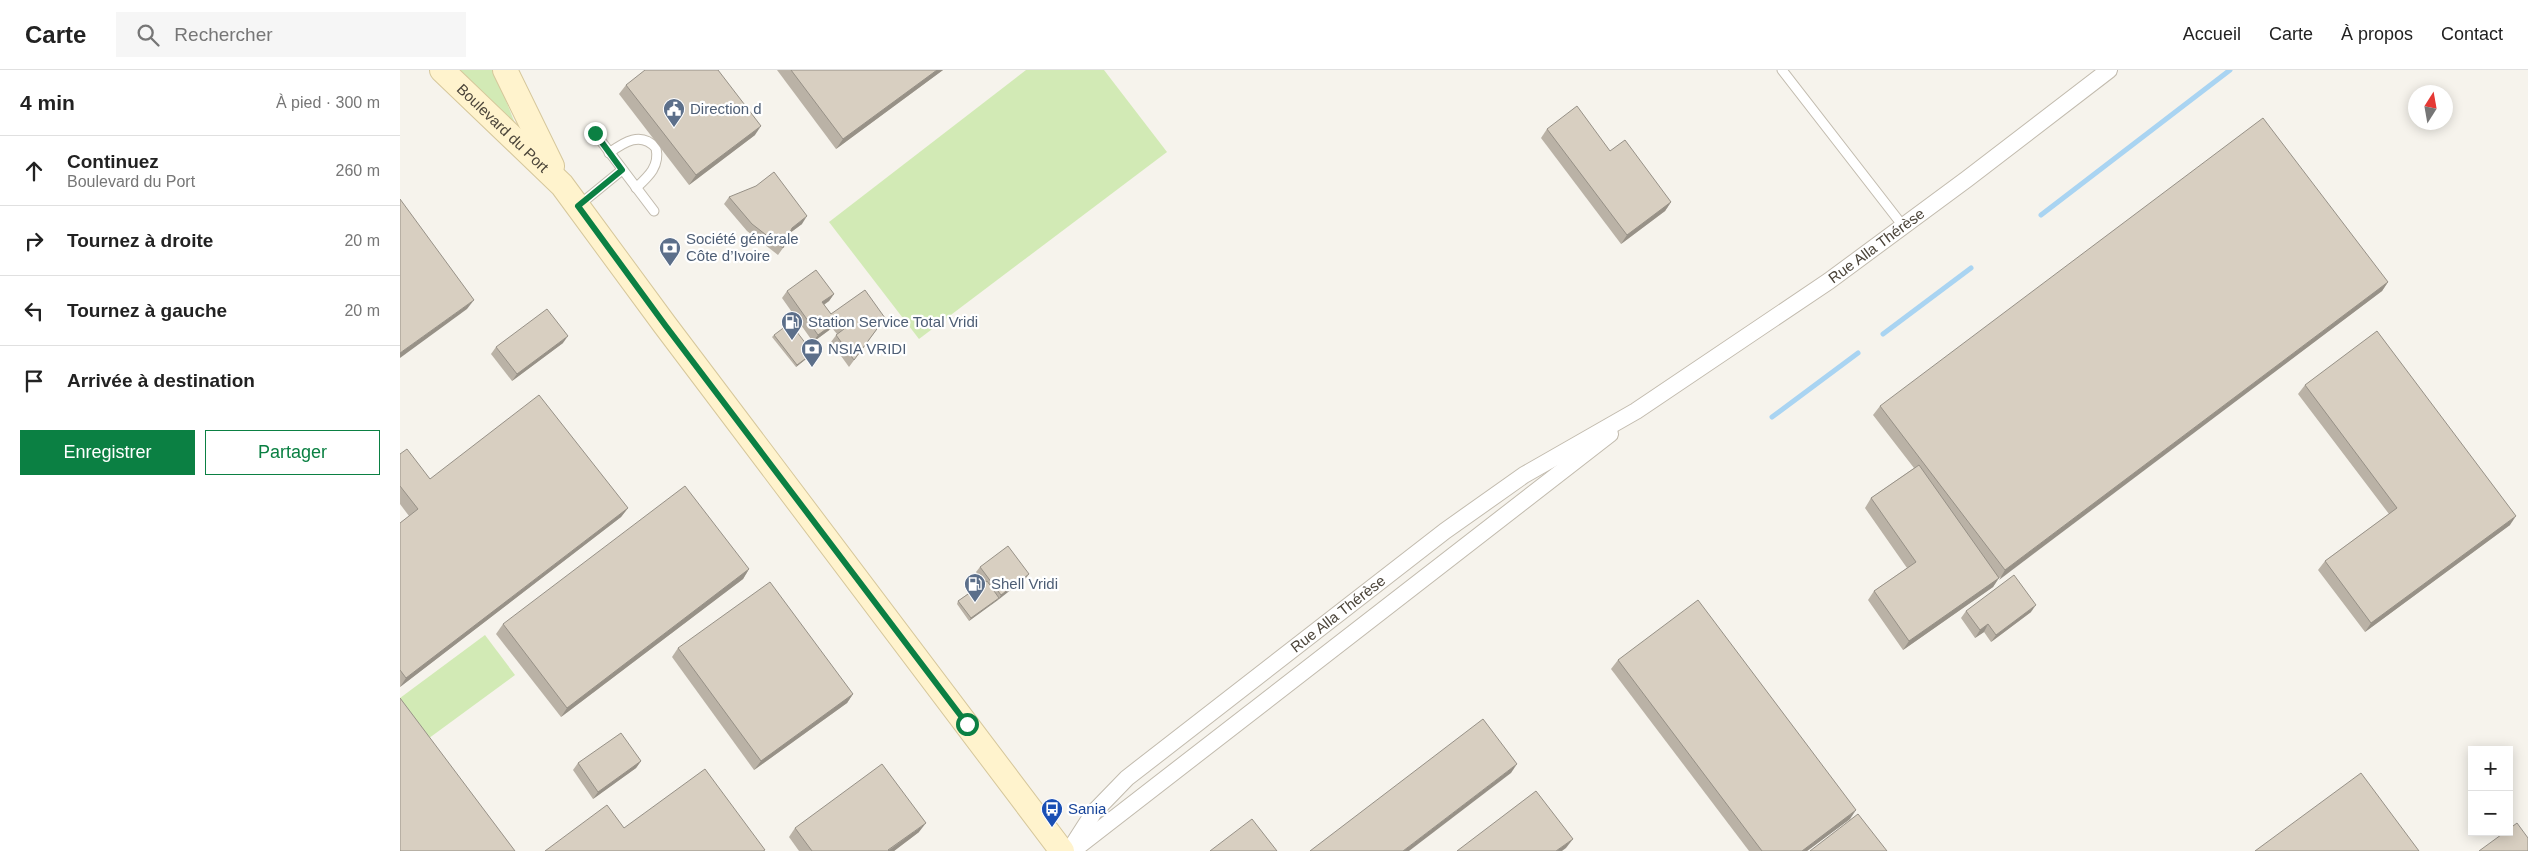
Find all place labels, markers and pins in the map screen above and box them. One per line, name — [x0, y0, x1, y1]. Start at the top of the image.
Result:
public building icon: Direction d — [662, 97, 686, 128]
place label: Direction d — [690, 100, 762, 117]
place label: Société générale Côte d’Ivoire — [686, 230, 799, 264]
bank icon: Société générale Côte d’Ivoire — [658, 236, 682, 267]
fuel station icon: Station Service Total Vridi — [780, 310, 804, 341]
place label: Station Service Total Vridi — [808, 313, 978, 330]
bank icon: NSIA VRIDI — [800, 337, 824, 368]
place label: NSIA VRIDI — [828, 340, 906, 357]
fuel station icon: Shell Vridi — [963, 572, 987, 603]
place label: Shell Vridi — [991, 575, 1058, 592]
bus stop icon: Sania — [1040, 797, 1064, 828]
place label: Sania — [1068, 800, 1107, 817]

